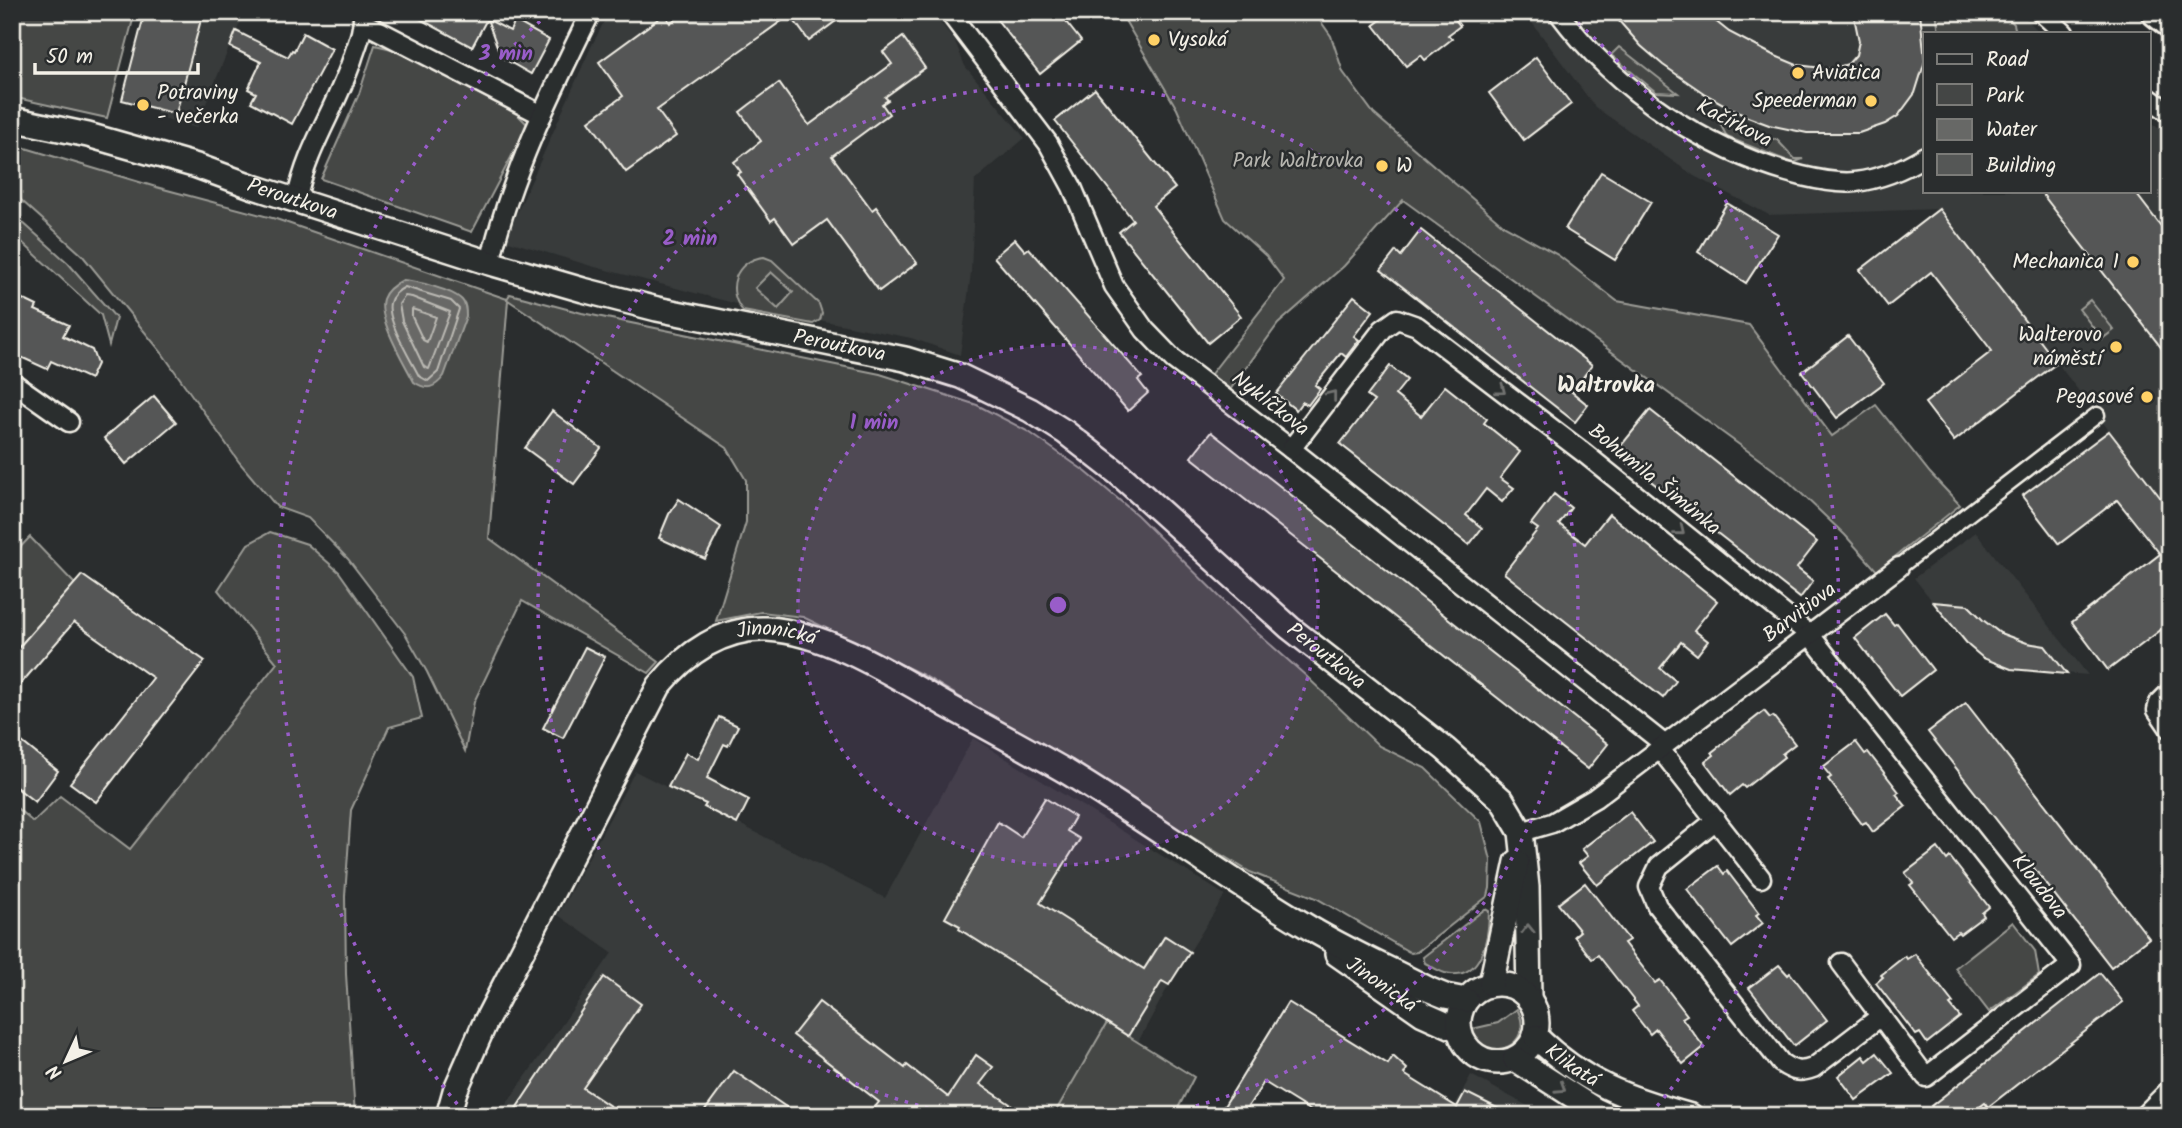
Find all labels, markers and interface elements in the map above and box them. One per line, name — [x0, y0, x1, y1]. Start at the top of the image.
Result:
place label: Vysoká — [1168, 24, 1229, 57]
scale bar — [35, 32, 198, 76]
marker: Vysoká — [1146, 32, 1162, 48]
legend — [1923, 32, 2150, 192]
text: 3 min — [478, 38, 533, 71]
text: 50 m — [46, 41, 93, 74]
text: Road — [1986, 44, 2029, 77]
place label: Aviatica — [1812, 57, 1881, 90]
marker: Aviatica — [1790, 65, 1806, 81]
place label: Potraviny - večerka — [157, 77, 239, 134]
text: Park — [1986, 80, 2024, 113]
place label: Speederman — [1752, 85, 1857, 118]
street label: Kačírkova — [1690, 91, 1778, 157]
marker: Speederman — [1863, 93, 1879, 109]
marker: Potraviny - večerka — [135, 97, 151, 113]
text: Water — [1986, 114, 2038, 147]
park label: Park Waltrovka — [1232, 145, 1364, 178]
place label: W — [1396, 150, 1412, 183]
text: Building — [1986, 150, 2056, 183]
marker: W — [1374, 158, 1390, 174]
street label: Peroutkova — [242, 169, 342, 229]
text: 2 min — [663, 223, 717, 256]
place label: Mechanica 1 — [2012, 246, 2119, 279]
marker: Mechanica 1 — [2125, 254, 2141, 270]
place label: Walterovo náměstí — [2018, 319, 2105, 376]
street label: Peroutkova — [790, 320, 889, 371]
marker: Walterovo náměstí — [2108, 339, 2124, 355]
street label: Nyklíčkova — [1224, 363, 1316, 445]
district label: Waltrovka — [1557, 368, 1655, 404]
place label: Pegasové — [2056, 381, 2134, 414]
one-way arrow — [1494, 382, 1506, 395]
marker: Pegasové — [2139, 389, 2155, 405]
one-way arrow — [1324, 391, 1337, 403]
text: 1 min — [850, 407, 898, 440]
street label: Bohumila Šimůnka — [1580, 416, 1728, 544]
one-way arrow — [1673, 522, 1685, 535]
street label: Barvitiova — [1756, 574, 1844, 652]
centre of rings — [1046, 593, 1070, 617]
street label: Jinonická — [733, 612, 823, 655]
street label: Peroutkova — [1279, 614, 1373, 698]
street label: Kloudova — [2003, 847, 2075, 927]
one-way arrow — [1520, 923, 1536, 934]
street label: Jinonická — [1339, 948, 1426, 1023]
north arrow — [32, 1026, 102, 1096]
street label: Klikatá — [1537, 1035, 1607, 1098]
text: N — [40, 1057, 70, 1086]
one-way arrow — [1554, 1080, 1567, 1093]

